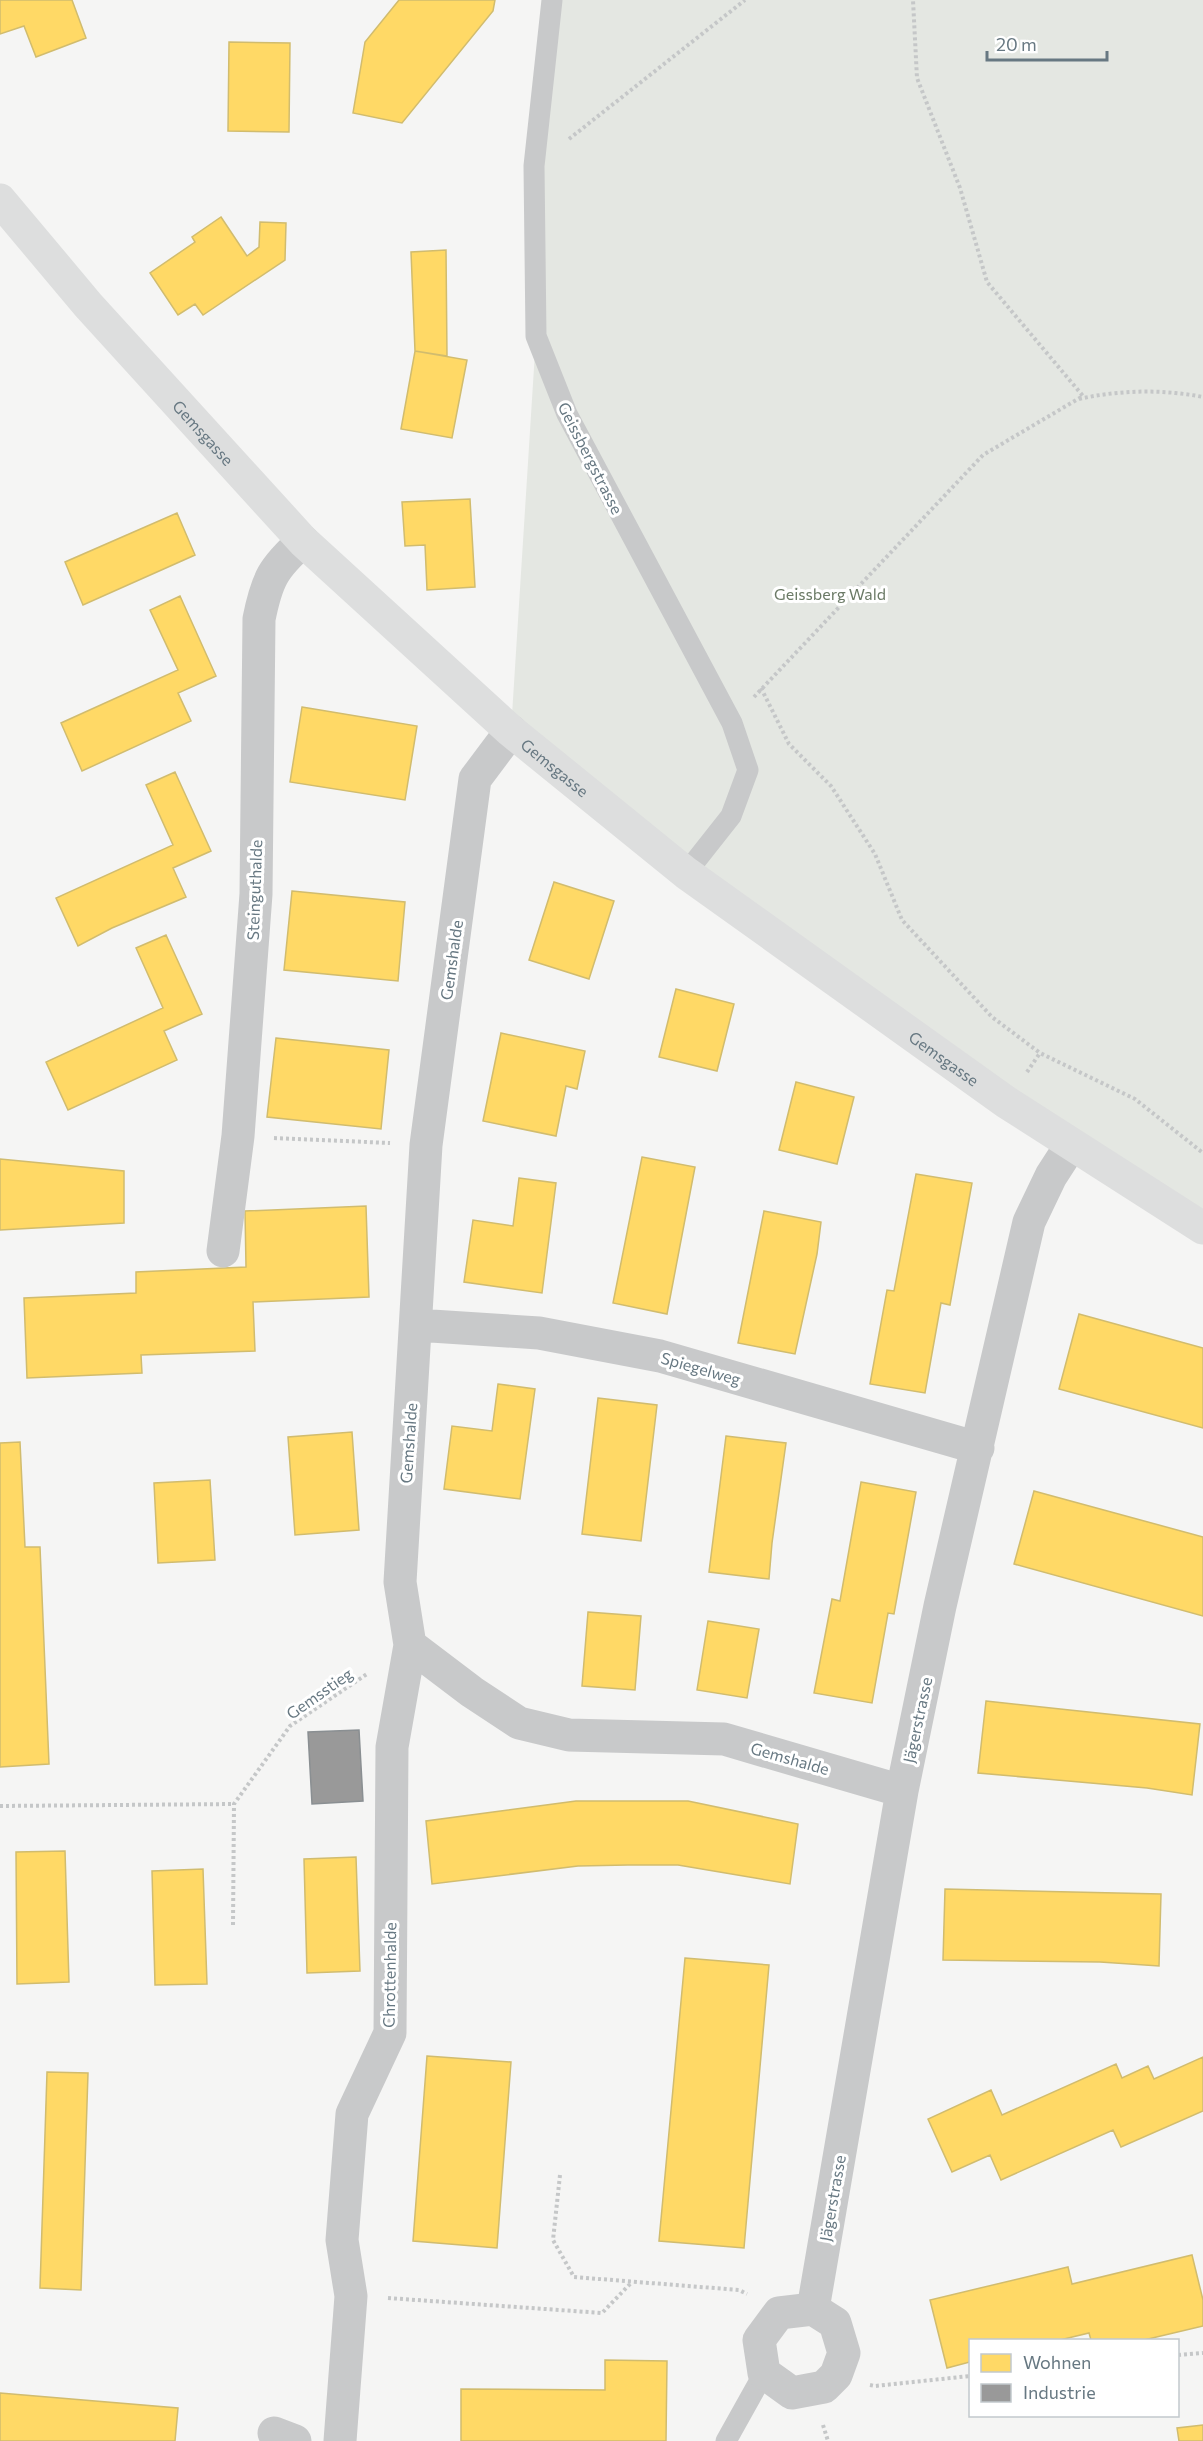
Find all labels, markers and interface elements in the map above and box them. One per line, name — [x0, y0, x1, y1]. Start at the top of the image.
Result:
scale bar — [987, 24, 1107, 62]
text: 20 m — [996, 33, 1037, 55]
street label: Gemsgasse — [169, 396, 238, 469]
street label: Geissbergstrasse — [555, 399, 627, 517]
park label: Geissberg Wald — [774, 584, 886, 603]
street label: Gemsgasse — [518, 734, 593, 800]
street label: Steinguthalde — [243, 839, 265, 941]
street label: Gemshalde — [436, 919, 466, 1001]
street label: Gemsgasse — [906, 1026, 983, 1089]
street label: Spiegelweg — [659, 1348, 743, 1389]
street label: Gemshalde — [396, 1402, 420, 1484]
street label: Gemsstieg — [282, 1663, 356, 1723]
street label: Jägerstrasse — [899, 1675, 935, 1765]
street label: Gemshalde — [749, 1738, 831, 1778]
street label: Chrottenhalde — [379, 1922, 399, 2028]
street label: Jägerstrasse — [815, 2153, 849, 2243]
legend — [969, 2339, 1179, 2417]
text: Wohnen — [1023, 2351, 1091, 2373]
text: Industrie — [1023, 2381, 1096, 2403]

